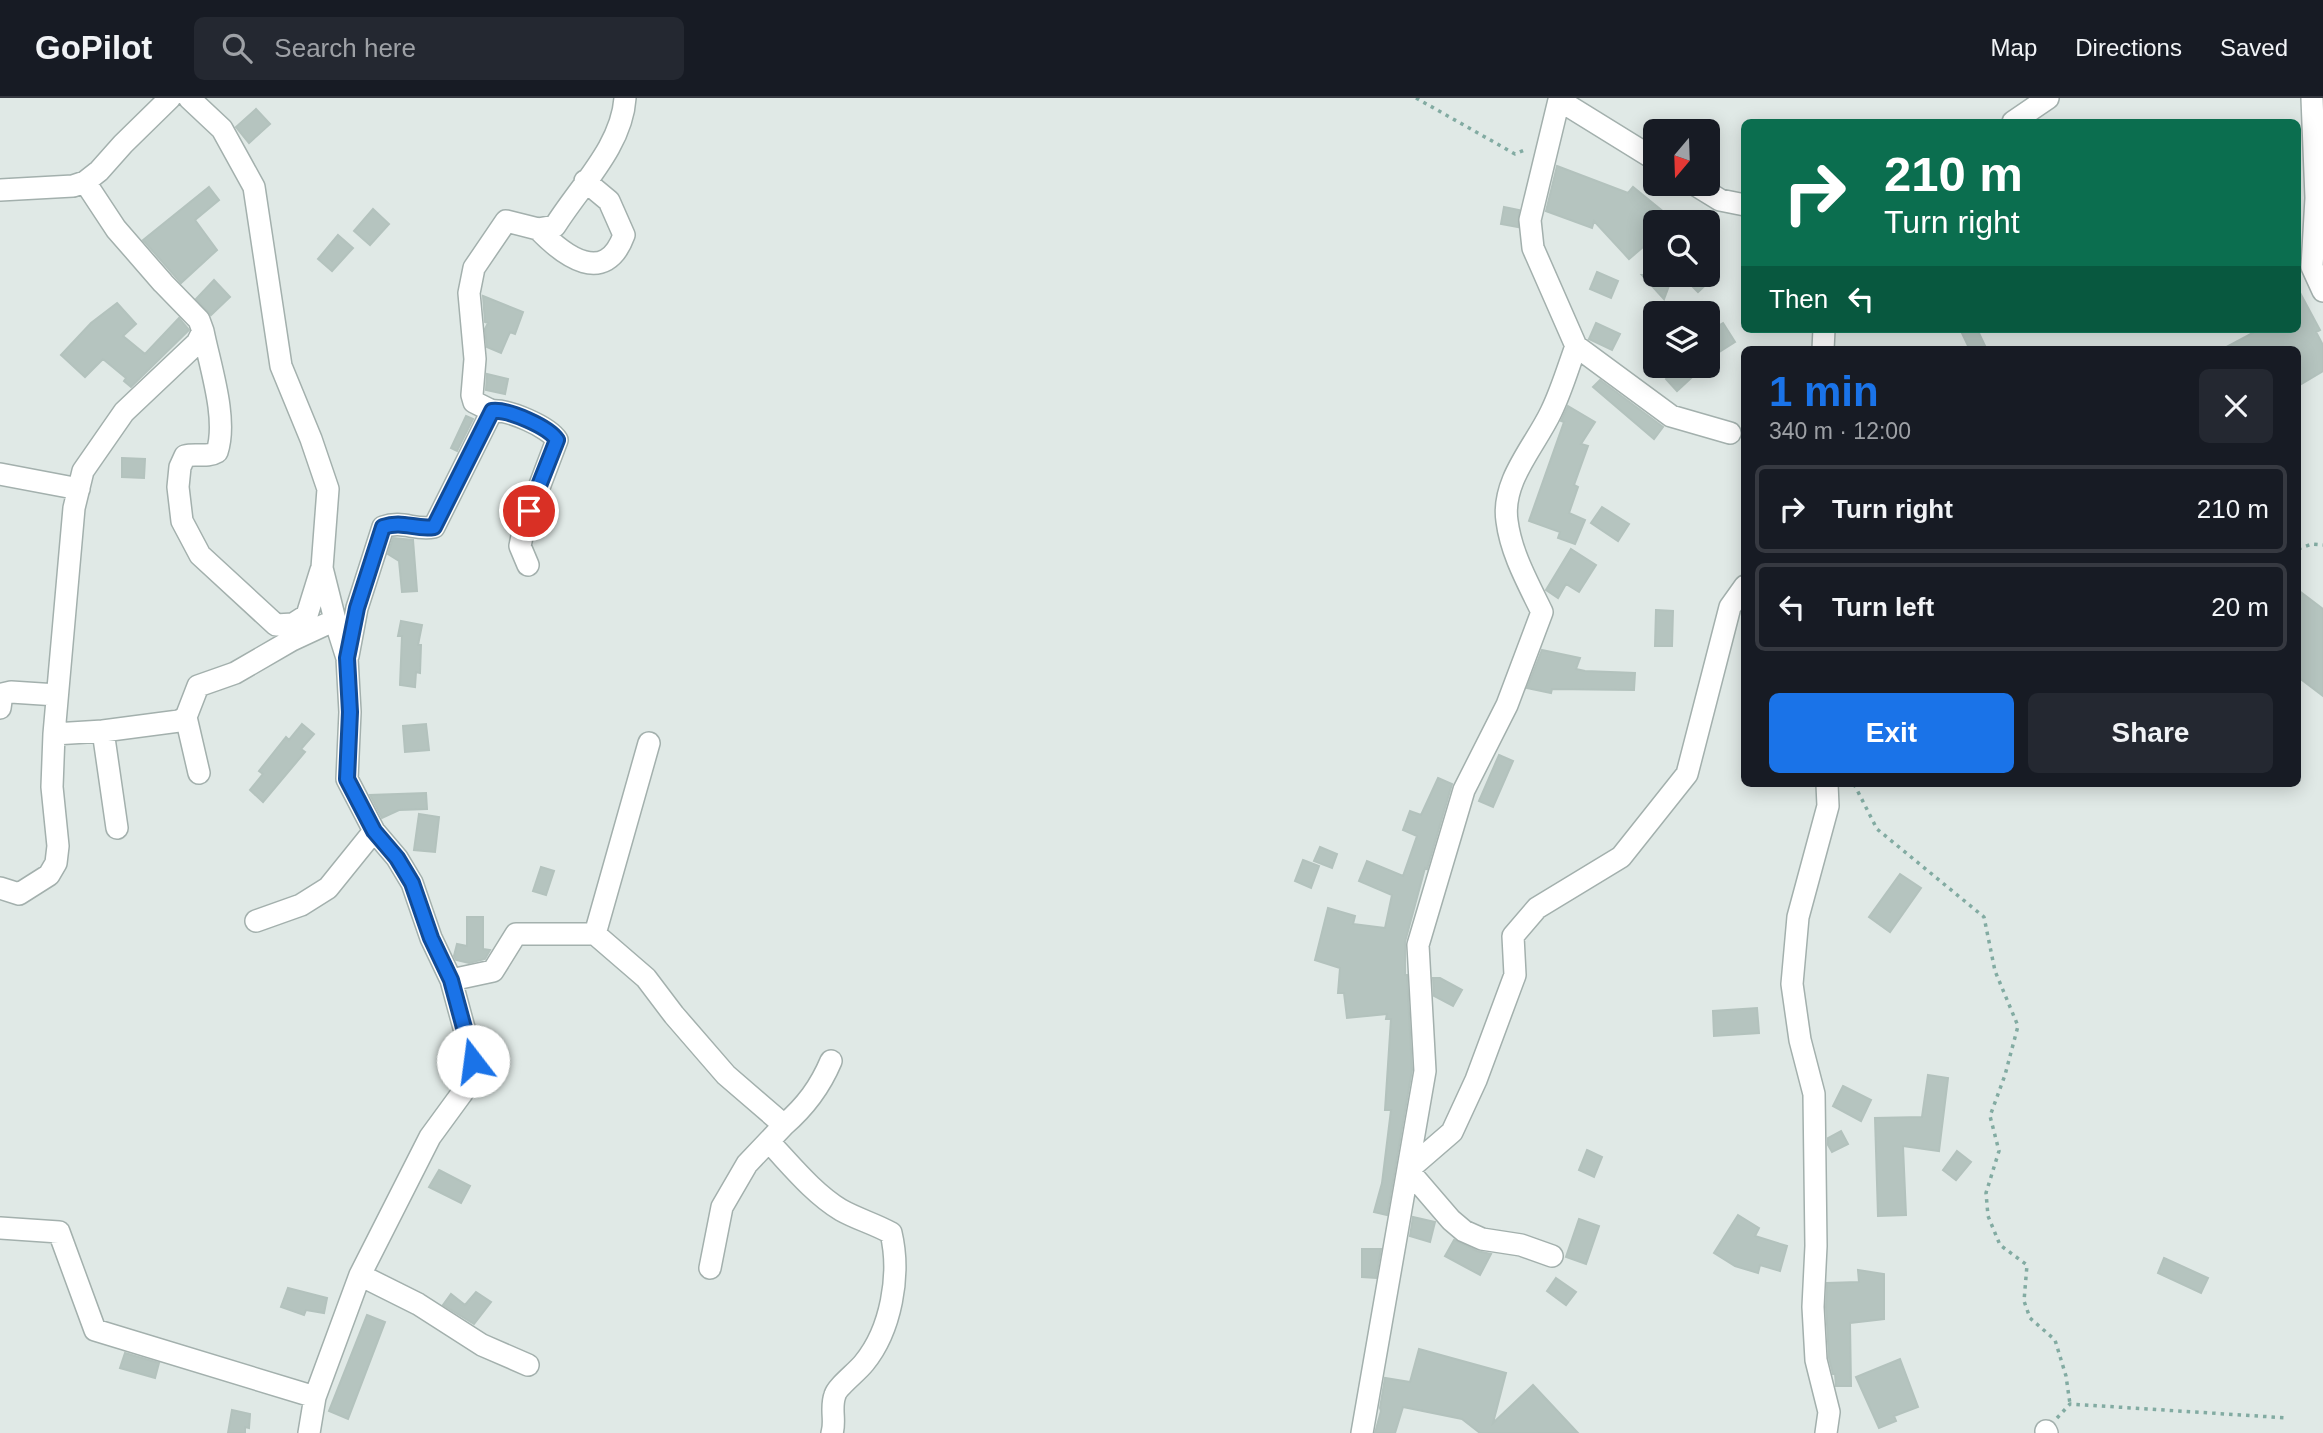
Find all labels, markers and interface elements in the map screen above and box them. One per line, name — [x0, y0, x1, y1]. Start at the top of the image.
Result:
search box — [194, 17, 684, 80]
text: GoPilot — [35, 29, 152, 66]
icon: search — [218, 29, 256, 67]
text: Search here — [274, 33, 416, 63]
text: Map — [1991, 34, 2037, 61]
text: Directions — [2075, 34, 2182, 61]
text: Saved — [2220, 34, 2288, 61]
north arrow — [1643, 119, 1720, 196]
map controls — [1643, 119, 1720, 378]
icon: right — [1769, 147, 1860, 238]
text: 210 m — [1884, 147, 2023, 201]
text: Turn right — [1884, 204, 2020, 240]
button: search — [1643, 210, 1720, 287]
icon: left — [1842, 280, 1880, 318]
text: Then — [1769, 284, 1828, 314]
button: layers — [1643, 301, 1720, 378]
text: 1 min — [1769, 368, 1879, 415]
button: close — [2199, 369, 2273, 443]
text: 340 m · 12:00 — [1769, 418, 1911, 444]
pin — [499, 481, 559, 541]
icon: right — [1773, 490, 1811, 528]
icon: arrive — [510, 492, 548, 530]
text: Turn right — [1832, 494, 1953, 524]
text: 210 m — [2197, 494, 2269, 524]
icon: left — [1773, 588, 1811, 626]
text: Turn left — [1832, 592, 1934, 622]
text: 20 m — [2211, 592, 2269, 622]
button: Exit — [1769, 693, 2014, 773]
button: Share — [2028, 693, 2273, 773]
position arrow — [436, 1024, 510, 1098]

